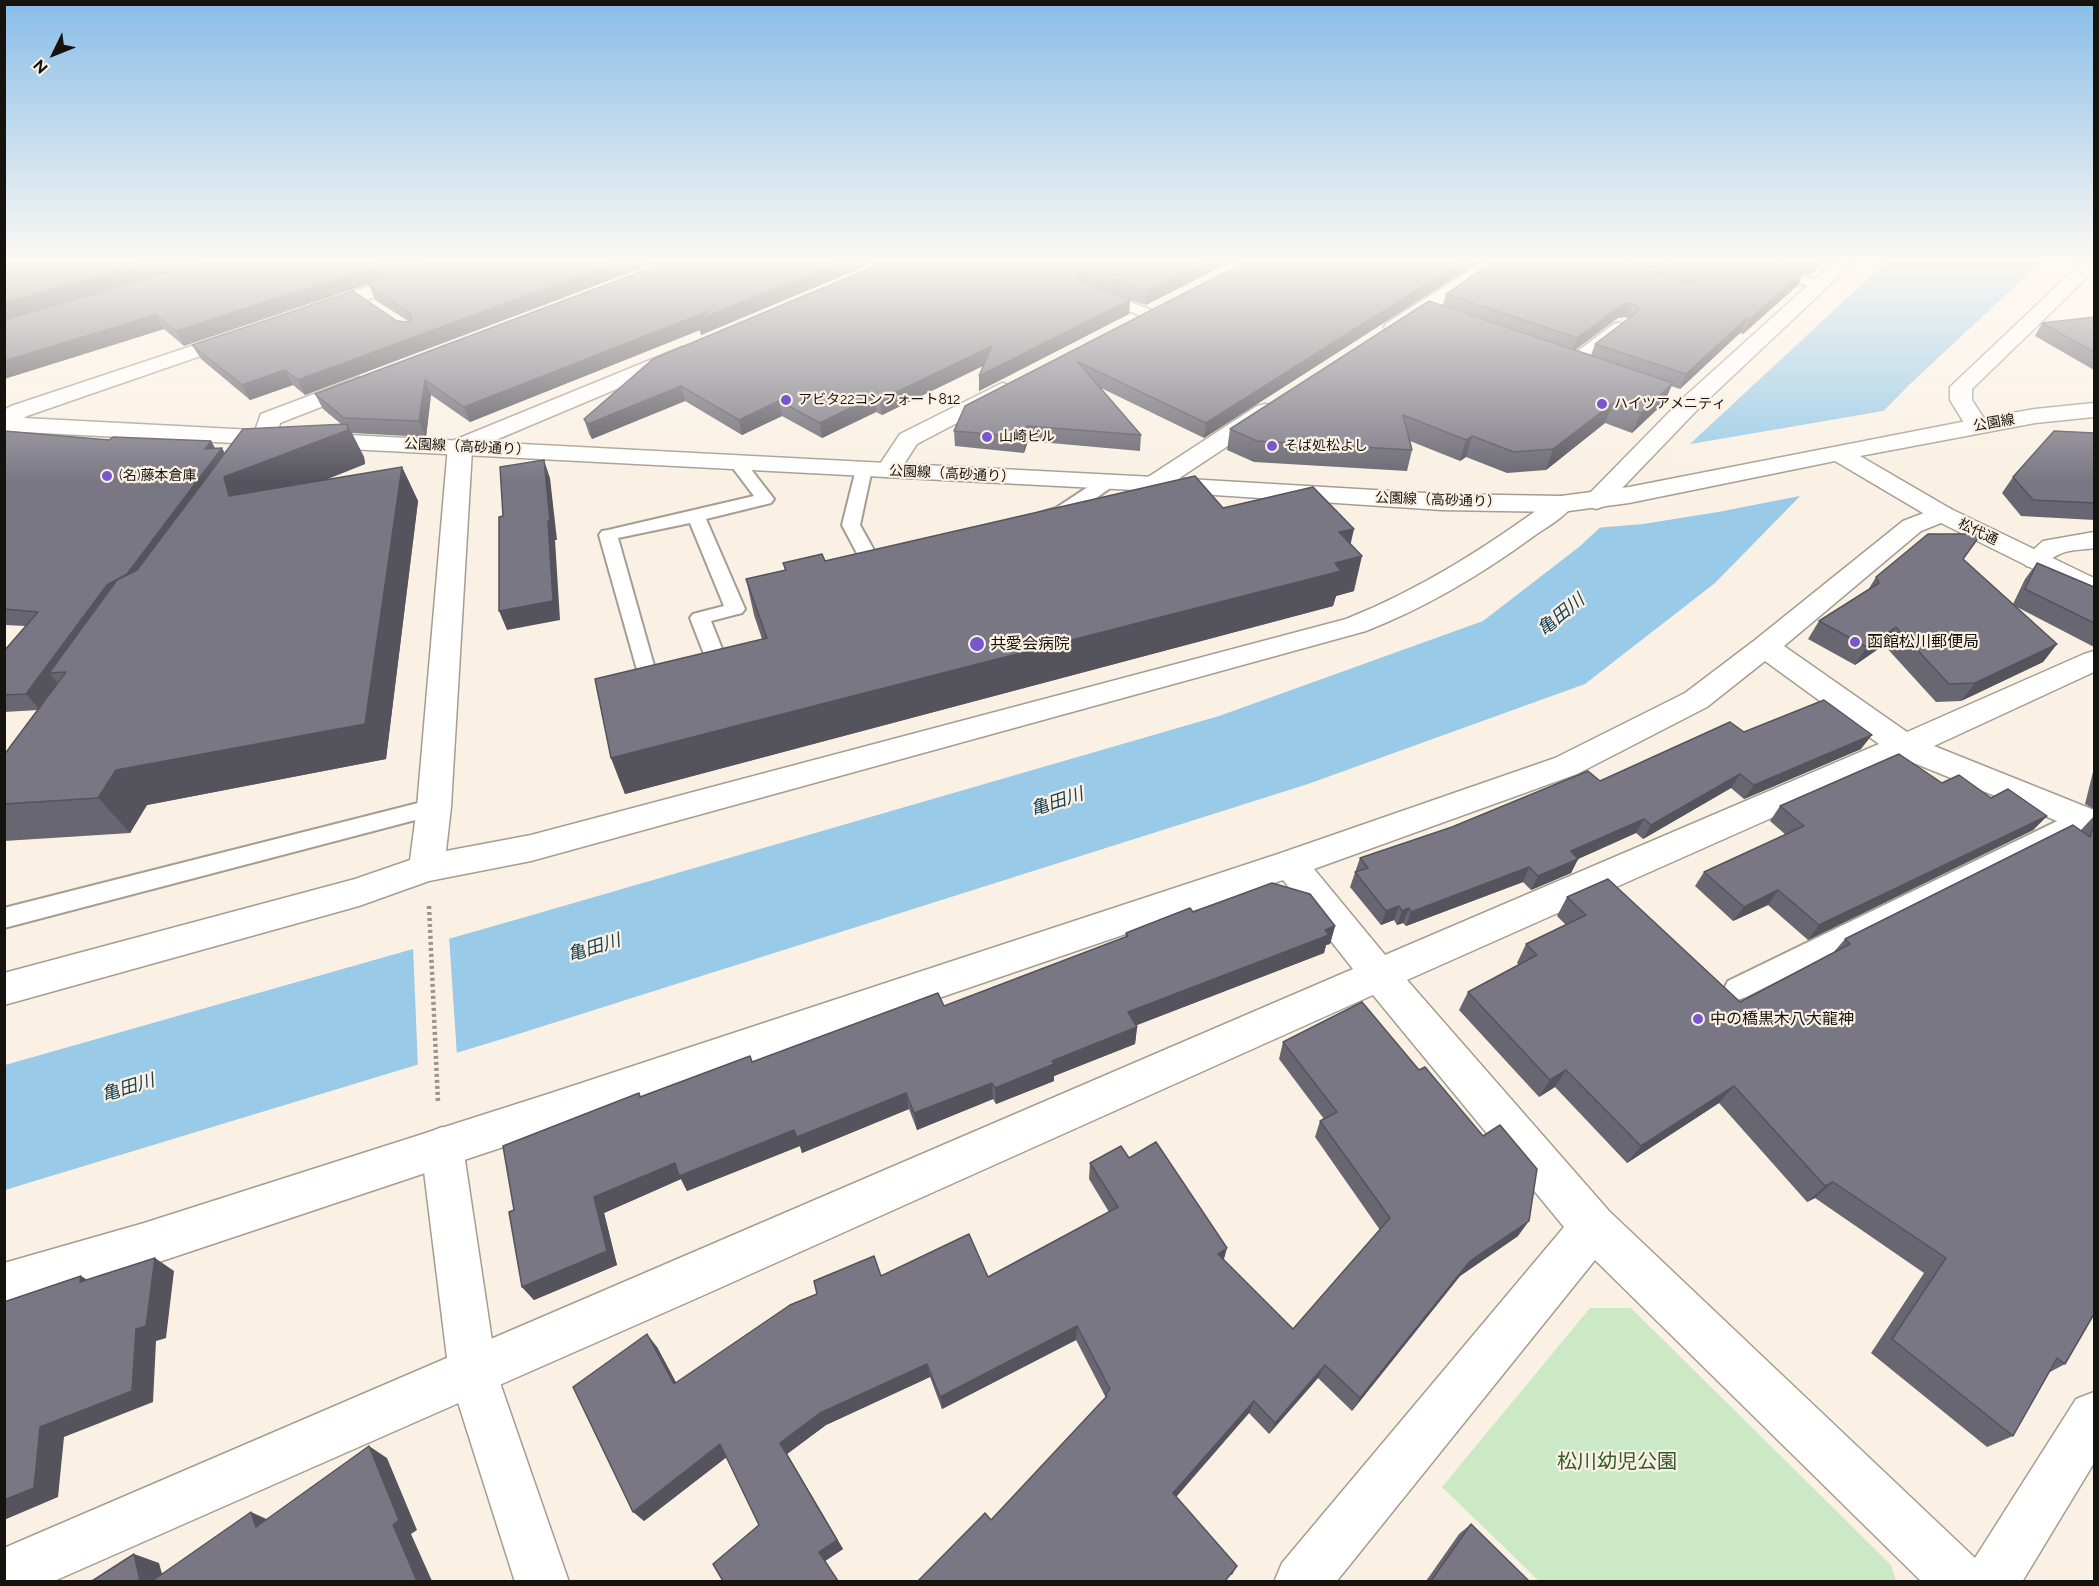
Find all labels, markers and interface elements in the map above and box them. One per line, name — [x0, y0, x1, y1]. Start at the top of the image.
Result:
north arrow — [24, 24, 84, 84]
text: N — [29, 56, 52, 78]
place label: アビタ22コンフォート812 — [798, 392, 960, 408]
marker: アビタ22コンフォート812 — [779, 393, 793, 407]
place label: ハイツアメニティ — [1614, 396, 1726, 412]
marker: ハイツアメニティ — [1595, 397, 1609, 411]
street label: 公園線 — [1972, 411, 2016, 435]
place label: 山崎ビル — [999, 429, 1055, 445]
marker: 山崎ビル — [980, 430, 994, 444]
street label: 公園線（高砂通り） — [404, 435, 530, 459]
place label: そば処松よし — [1284, 438, 1368, 454]
marker: そば処松よし — [1265, 439, 1279, 453]
street label: 公園線（高砂通り） — [889, 462, 1015, 486]
place label: (名)藤本倉庫 — [119, 468, 197, 484]
marker: (名)藤本倉庫 — [100, 469, 114, 483]
street label: 公園線（高砂通り） — [1375, 489, 1501, 511]
street label: 松代通 — [1955, 515, 2001, 549]
water label: 亀田川 — [1533, 590, 1589, 640]
place label: 函館松川郵便局 — [1867, 632, 1979, 652]
place label: 共愛会病院 — [990, 634, 1070, 654]
marker: 共愛会病院 — [968, 635, 986, 653]
marker: 函館松川郵便局 — [1848, 635, 1862, 649]
water label: 亀田川 — [1028, 783, 1086, 821]
water label: 亀田川 — [565, 930, 623, 966]
place label: 中の橋黒木八大龍神 — [1710, 1009, 1854, 1029]
marker: 中の橋黒木八大龍神 — [1691, 1012, 1705, 1026]
water label: 亀田川 — [99, 1070, 157, 1106]
park label: 松川幼児公園 — [1557, 1450, 1677, 1474]

